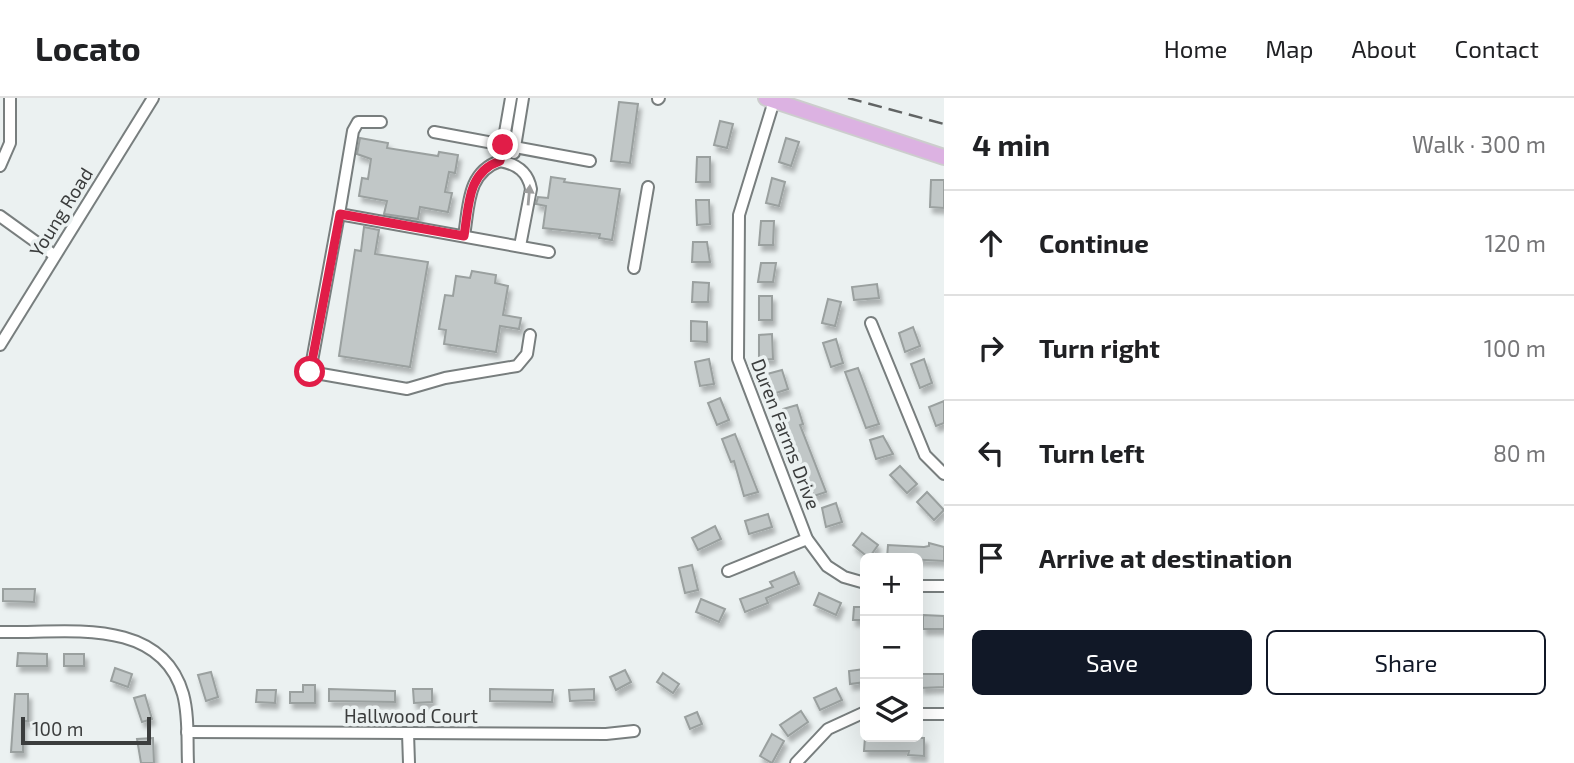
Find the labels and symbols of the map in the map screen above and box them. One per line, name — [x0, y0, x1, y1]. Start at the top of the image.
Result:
route end — [487, 129, 518, 160]
street label: Young Road — [24, 163, 97, 261]
one-way arrow — [523, 184, 534, 206]
street label: Duren Farms Drive — [747, 355, 826, 513]
route start — [294, 356, 325, 387]
street label: Hallwood Court — [344, 704, 478, 727]
scale bar — [21, 714, 150, 746]

